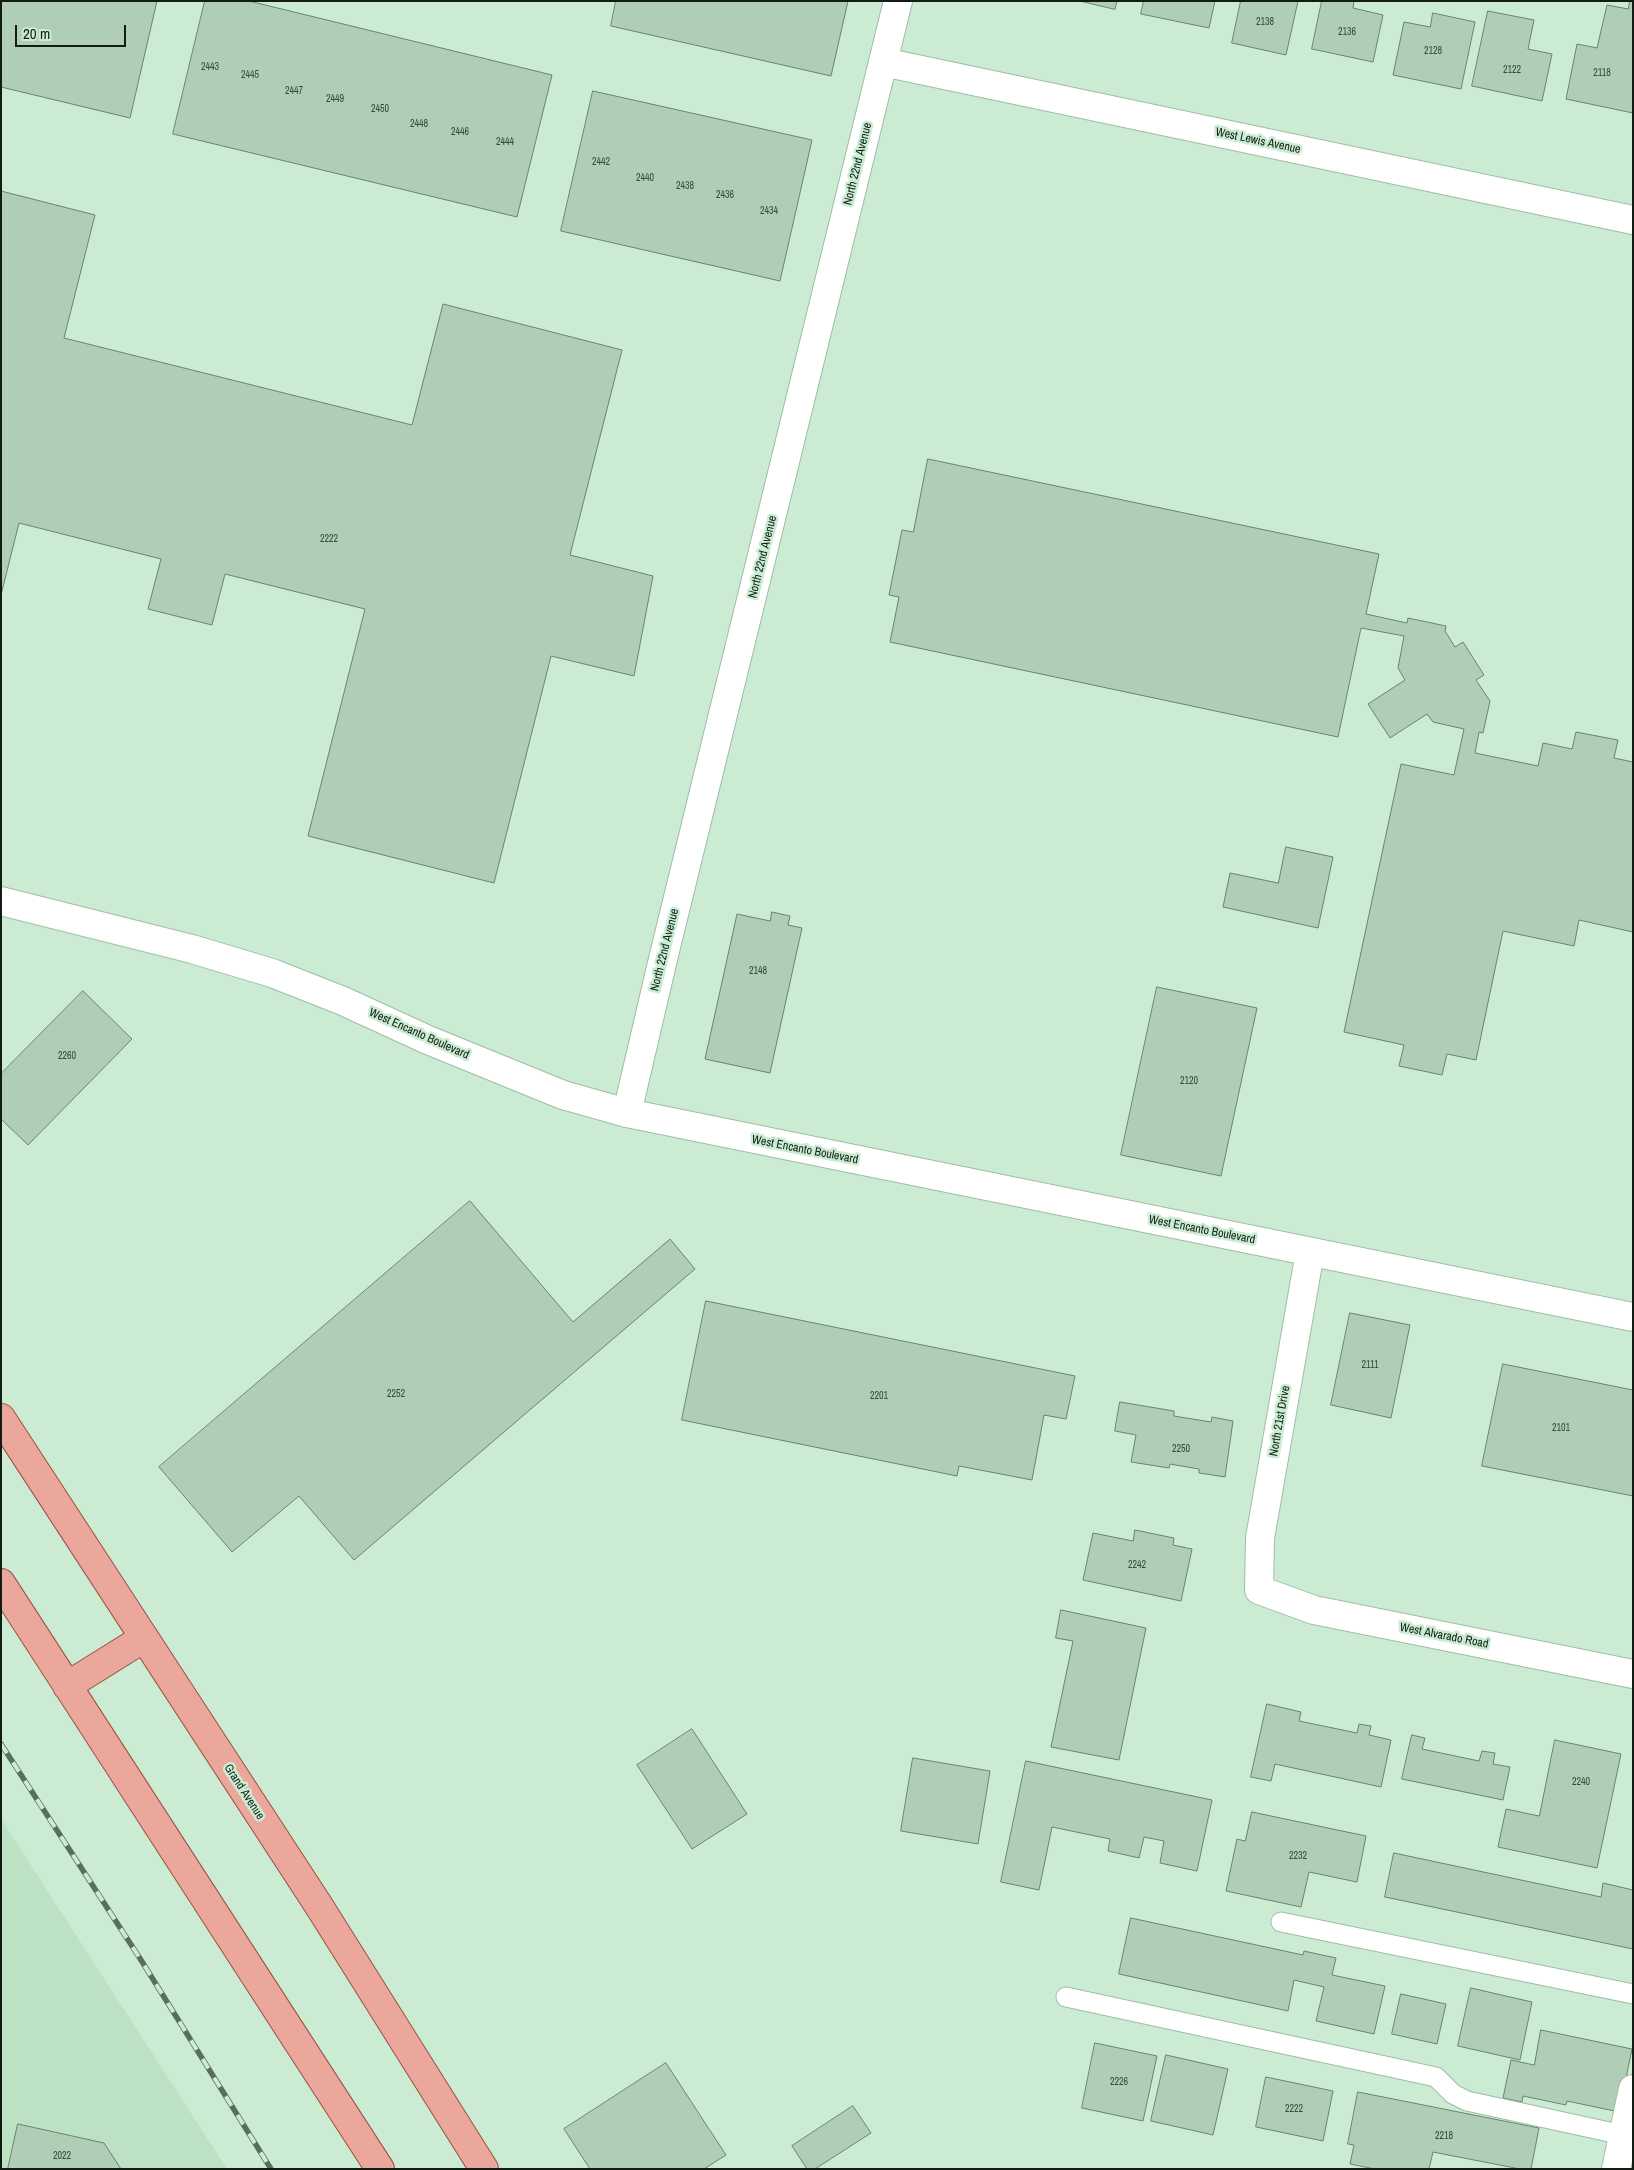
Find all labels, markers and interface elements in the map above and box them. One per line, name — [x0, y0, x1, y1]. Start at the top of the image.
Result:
scale bar — [18, 15, 129, 47]
house number: 2138 — [1256, 16, 1274, 28]
text: 20 m — [23, 23, 50, 44]
house number: 2136 — [1338, 26, 1356, 38]
house number: 2128 — [1424, 45, 1442, 57]
house number: 2443 — [201, 61, 219, 73]
house number: 2122 — [1503, 64, 1521, 76]
house number: 2118 — [1593, 67, 1611, 79]
house number: 2445 — [241, 69, 259, 81]
house number: 2447 — [285, 85, 303, 97]
house number: 2449 — [326, 93, 344, 105]
house number: 2450 — [371, 103, 389, 115]
house number: 2448 — [410, 118, 428, 130]
street label: North 22nd Avenue — [841, 121, 875, 207]
street label: West Lewis Avenue — [1214, 125, 1302, 157]
house number: 2446 — [451, 126, 469, 138]
house number: 2444 — [496, 136, 514, 148]
house number: 2442 — [592, 156, 610, 168]
house number: 2440 — [636, 172, 654, 184]
house number: 2438 — [676, 180, 694, 192]
house number: 2436 — [716, 189, 734, 201]
house number: 2434 — [760, 205, 778, 217]
street label: North 22nd Avenue — [746, 514, 780, 600]
house number: 2222 — [320, 533, 338, 545]
street label: North 22nd Avenue — [648, 907, 682, 993]
house number: 2148 — [749, 965, 767, 977]
street label: West Encanto Boulevard — [367, 1005, 471, 1063]
house number: 2260 — [58, 1050, 76, 1062]
house number: 2120 — [1180, 1075, 1198, 1087]
street label: West Encanto Boulevard — [751, 1133, 859, 1167]
street label: West Encanto Boulevard — [1148, 1213, 1256, 1247]
house number: 2111 — [1361, 1359, 1379, 1371]
street label: North 21st Drive — [1267, 1384, 1293, 1458]
house number: 2252 — [387, 1388, 405, 1400]
house number: 2201 — [870, 1390, 888, 1402]
house number: 2101 — [1552, 1422, 1570, 1434]
house number: 2250 — [1172, 1443, 1190, 1455]
house number: 2242 — [1128, 1559, 1146, 1571]
street label: West Alvarado Road — [1398, 1620, 1490, 1652]
street label: Grand Avenue — [221, 1762, 267, 1822]
house number: 2240 — [1572, 1776, 1590, 1788]
house number: 2232 — [1289, 1850, 1307, 1862]
house number: 2226 — [1110, 2076, 1128, 2088]
house number: 2222 — [1285, 2103, 1303, 2115]
house number: 2218 — [1435, 2130, 1453, 2142]
house number: 2022 — [53, 2150, 71, 2162]

